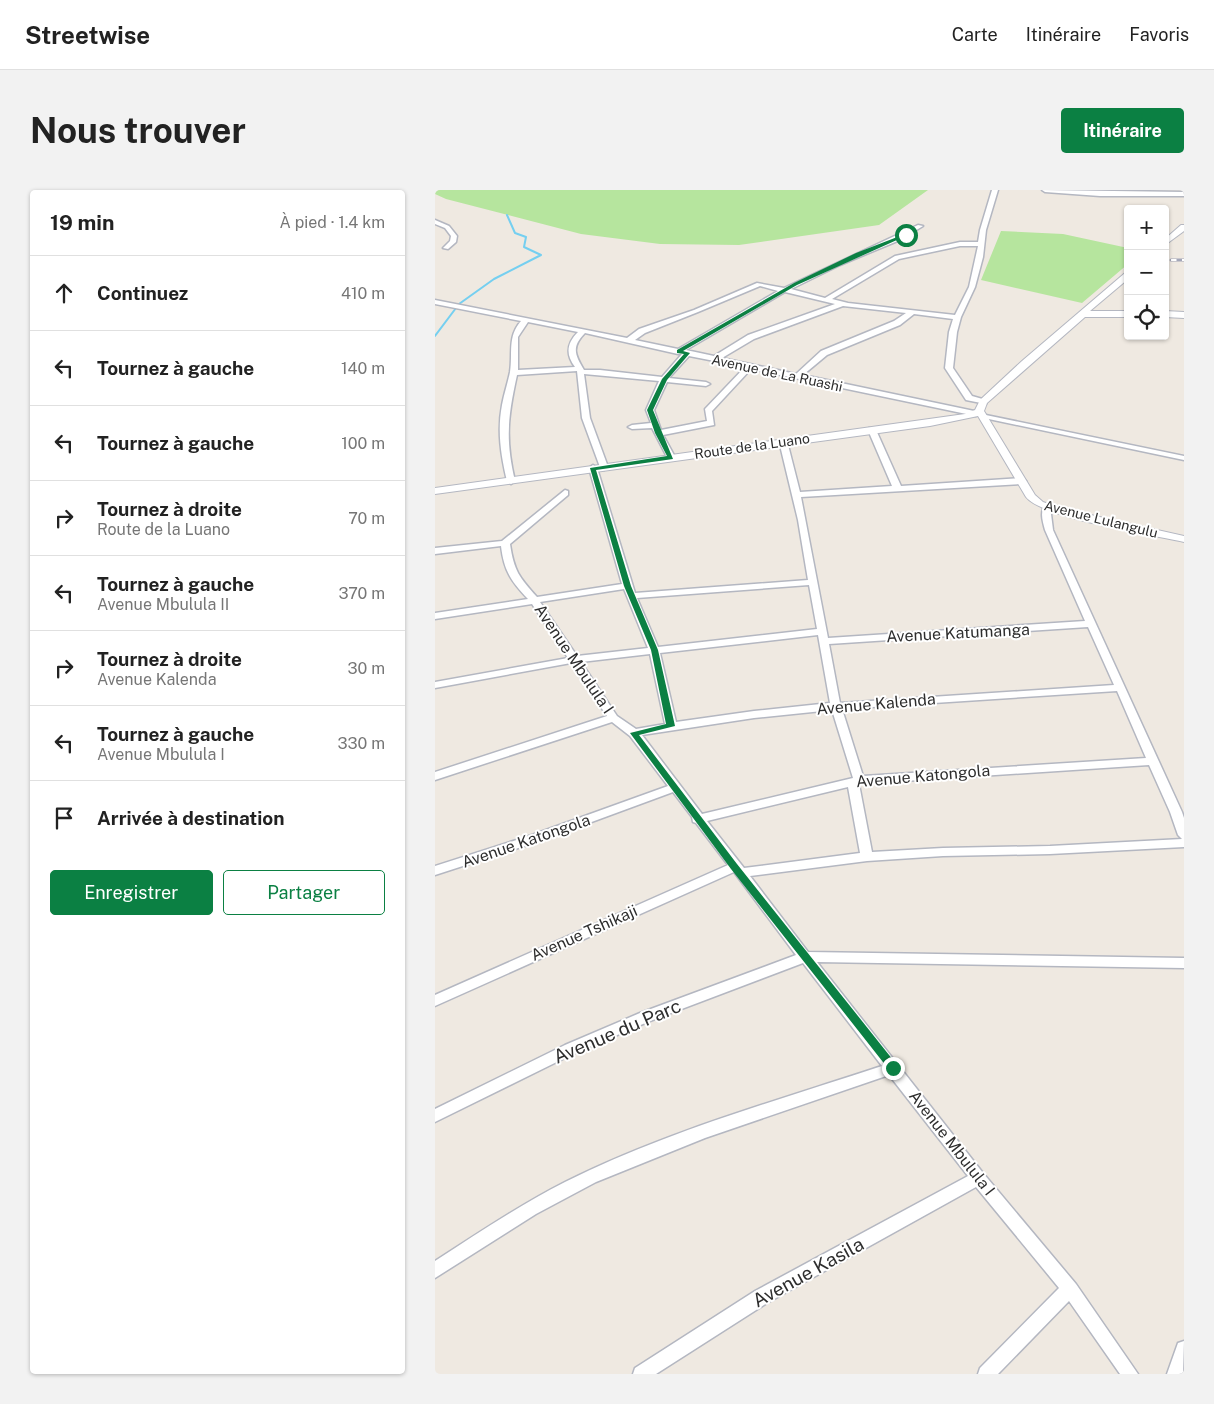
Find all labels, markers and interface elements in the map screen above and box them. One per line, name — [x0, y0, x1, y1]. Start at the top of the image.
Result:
text: Streetwise — [25, 21, 150, 49]
text: Carte — [952, 24, 998, 45]
text: Itinéraire — [1026, 24, 1101, 45]
text: Favoris — [1129, 24, 1189, 45]
button: Itinéraire — [1061, 108, 1184, 153]
text: Nous trouver — [30, 110, 246, 151]
map controls — [1124, 205, 1169, 340]
button: + — [1124, 205, 1169, 250]
text: 19 min — [50, 210, 115, 235]
text: À pied · 1.4 km — [280, 213, 385, 232]
route start — [895, 224, 918, 247]
button: − — [1124, 250, 1169, 295]
icon: ahead — [50, 279, 78, 307]
text: Continuez — [97, 282, 188, 304]
text: 410 m — [341, 284, 385, 303]
button: locate — [1124, 295, 1169, 340]
street label: Avenue de La Ruashi — [710, 351, 844, 395]
icon: left — [50, 354, 78, 382]
text: Tournez à gauche — [97, 357, 254, 379]
text: 140 m — [341, 359, 385, 378]
icon: left — [50, 429, 78, 457]
street label: Route de la Luano — [693, 430, 811, 462]
text: Tournez à gauche — [97, 432, 254, 454]
text: 100 m — [341, 434, 385, 453]
street label: Avenue Lulangulu — [1042, 497, 1160, 541]
text: Tournez à droite — [97, 498, 242, 520]
icon: right — [50, 504, 78, 532]
text: 70 m — [348, 509, 385, 528]
text: Route de la Luano — [97, 520, 230, 539]
text: Tournez à gauche — [97, 573, 254, 595]
icon: left — [50, 579, 78, 607]
text: 370 m — [338, 584, 385, 603]
text: Avenue Mbulula II — [97, 595, 229, 614]
street label: Avenue Mbulula I — [530, 601, 618, 717]
street label: Avenue Katumanga — [886, 620, 1030, 646]
text: Tournez à droite — [97, 648, 242, 670]
icon: right — [50, 654, 78, 682]
text: 30 m — [348, 659, 385, 678]
text: Avenue Kalenda — [97, 670, 217, 689]
street label: Avenue Kalenda — [816, 689, 936, 719]
text: Tournez à gauche — [97, 723, 254, 745]
icon: left — [50, 729, 78, 757]
text: 330 m — [338, 734, 385, 753]
text: Avenue Mbulula I — [97, 745, 225, 764]
street label: Avenue Katongola — [855, 761, 991, 791]
icon: arrive — [50, 804, 78, 832]
text: Arrivée à destination — [97, 807, 285, 829]
street label: Avenue Katongola — [459, 810, 593, 872]
button: Enregistrer — [50, 870, 213, 915]
button: Partager — [223, 870, 385, 915]
street label: Avenue Tshikaji — [528, 901, 640, 965]
street label: Avenue du Parc — [550, 994, 684, 1068]
route end — [882, 1057, 905, 1080]
street label: Avenue Mbulula I — [905, 1087, 999, 1199]
street label: Avenue Kasila — [749, 1232, 867, 1312]

